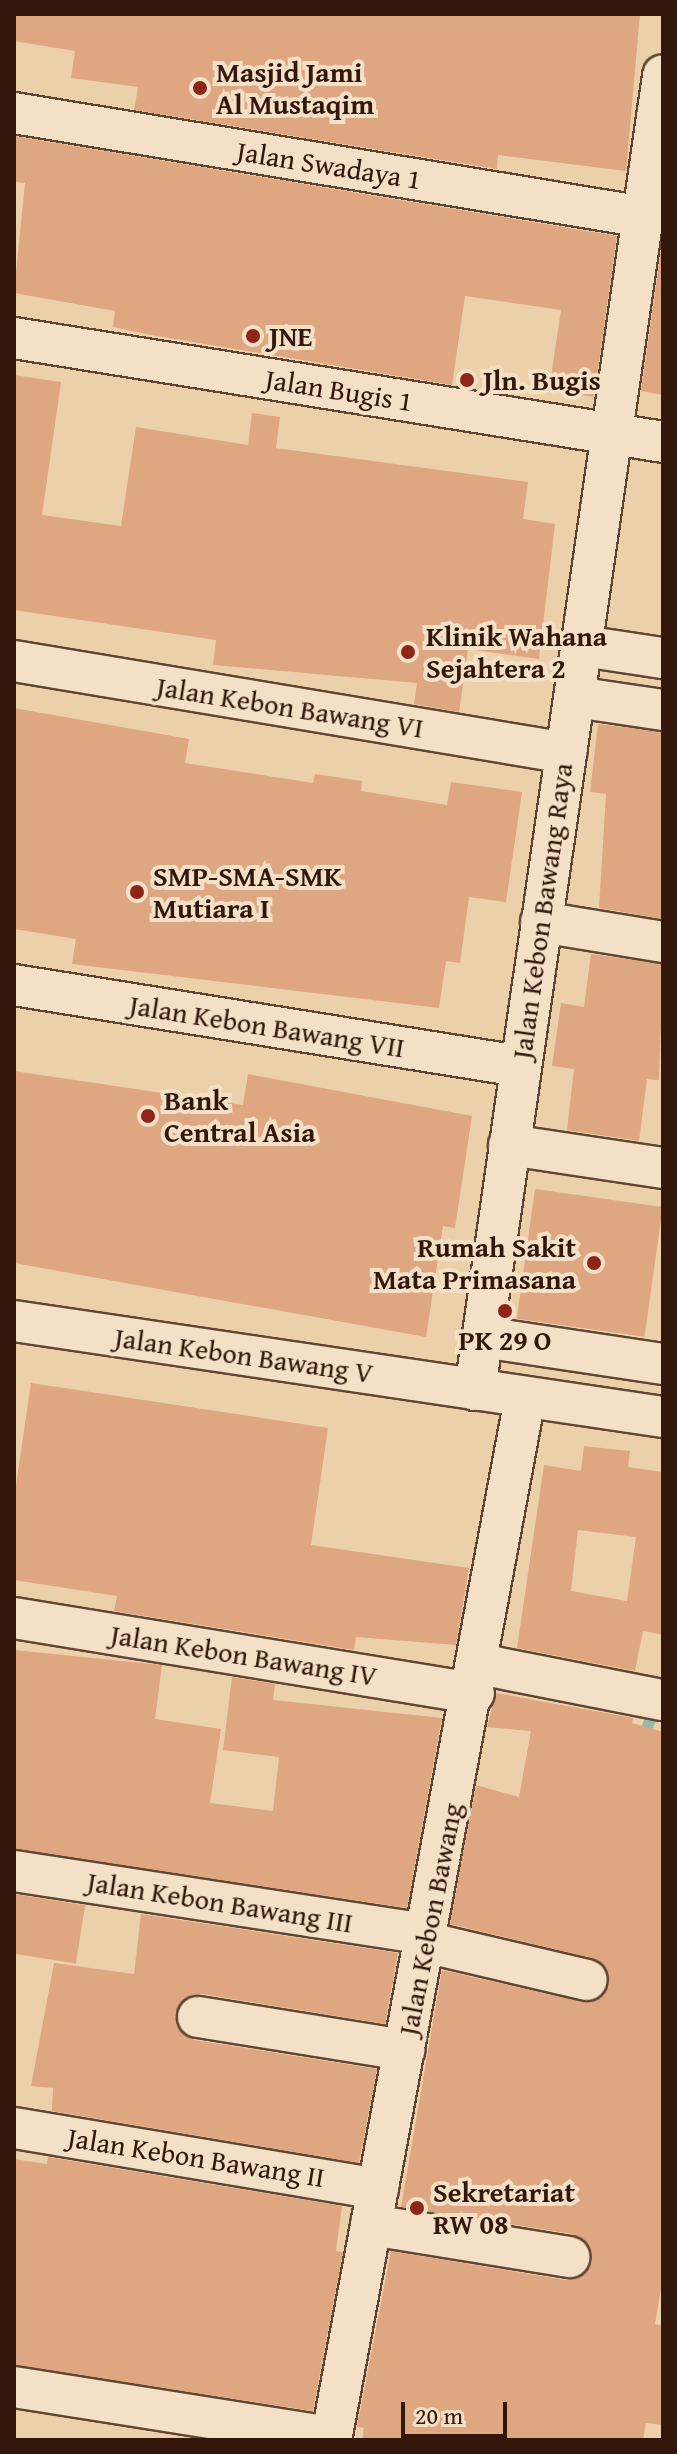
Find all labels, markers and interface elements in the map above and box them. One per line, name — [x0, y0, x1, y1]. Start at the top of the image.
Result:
place label: Masjid Jami Al Mustaqim — [216, 55, 374, 121]
marker: Masjid Jami Al Mustaqim — [191, 79, 209, 97]
street label: Jalan Swadaya 1 — [235, 134, 423, 196]
place label: JNE — [269, 319, 312, 353]
marker: JNE — [244, 327, 262, 345]
street label: Jalan Bugis 1 — [263, 362, 415, 418]
place label: Jln. Bugis — [483, 363, 601, 397]
marker: Jln. Bugis — [458, 371, 476, 389]
place label: Klinik Wahana Sejahtera 2 — [426, 619, 607, 685]
marker: Klinik Wahana Sejahtera 2 — [397, 641, 419, 663]
street label: Jalan Kebon Bawang VI — [154, 669, 426, 745]
street label: Jalan Kebon Bawang Raya — [505, 761, 579, 1061]
place label: SMP-SMA-SMK Mutiara I — [153, 859, 341, 925]
marker: SMP-SMA-SMK Mutiara I — [128, 883, 146, 901]
street label: Jalan Kebon Bawang VII — [127, 988, 407, 1064]
place label: Bank Central Asia — [164, 1083, 315, 1149]
marker: Bank Central Asia — [139, 1107, 157, 1125]
place label: Rumah Sakit Mata Primasana — [373, 1230, 576, 1296]
marker: Rumah Sakit Mata Primasana — [583, 1252, 605, 1274]
marker: PK 29 O — [496, 1302, 514, 1320]
street label: Jalan Kebon Bawang V — [112, 1320, 376, 1390]
place label: PK 29 O — [459, 1323, 551, 1357]
street label: Jalan Kebon Bawang IV — [108, 1617, 380, 1693]
street label: Jalan Kebon Bawang — [391, 1800, 469, 2038]
street label: Jalan Kebon Bawang III — [85, 1864, 355, 1940]
street label: Jalan Kebon Bawang II — [65, 2120, 327, 2194]
place label: Sekretariat RW 08 — [433, 2175, 575, 2241]
marker: Sekretariat RW 08 — [408, 2199, 426, 2217]
scale bar — [405, 2386, 511, 2436]
text: 20 m — [415, 2398, 463, 2433]

